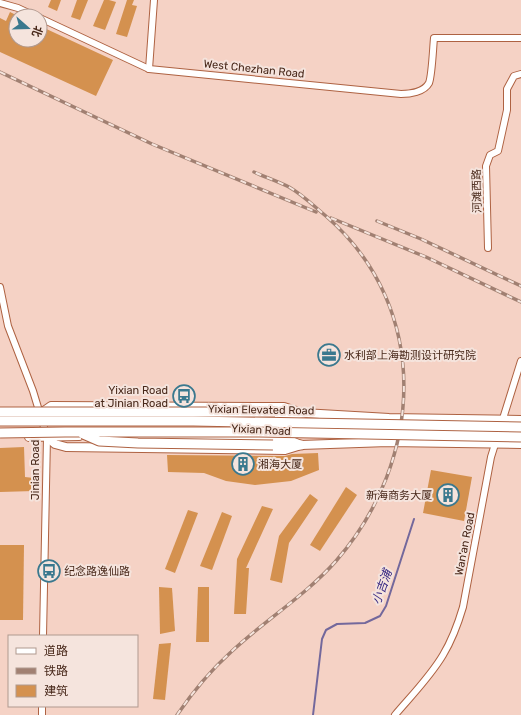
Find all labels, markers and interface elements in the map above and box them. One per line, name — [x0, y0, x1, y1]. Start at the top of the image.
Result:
north arrow — [8, 8, 48, 48]
text: 北 — [29, 24, 45, 39]
street label: West Chezhan Road — [203, 57, 305, 81]
street label: 河滩西路 — [470, 169, 484, 213]
office icon: 水利部上海勘测设计研究院 — [316, 342, 342, 368]
place label: 水利部上海勘测设计研究院 — [344, 349, 476, 362]
bus stop icon: Yixian Road at Jinian Road — [171, 383, 197, 409]
place label: Yixian Road at Jinian Road — [95, 384, 168, 410]
street label: Yixian Elevated Road — [208, 403, 314, 417]
street label: Yixian Road — [231, 422, 291, 438]
street label: Jinian Road — [29, 440, 42, 500]
building icon: 湘海大厦 — [230, 451, 256, 477]
place label: 湘海大厦 — [258, 458, 302, 471]
building icon: 新海商务大厦 — [435, 482, 461, 508]
place label: 新海商务大厦 — [366, 489, 432, 502]
street label: Wan'an Road — [452, 511, 478, 577]
bus stop icon: 纪念路逸仙路 — [36, 558, 62, 584]
place label: 纪念路逸仙路 — [64, 565, 130, 578]
water label: 小吉浦 — [369, 566, 395, 606]
legend — [8, 635, 138, 707]
text: 道路 — [44, 644, 68, 658]
text: 铁路 — [44, 664, 68, 678]
text: 建筑 — [44, 684, 68, 698]

